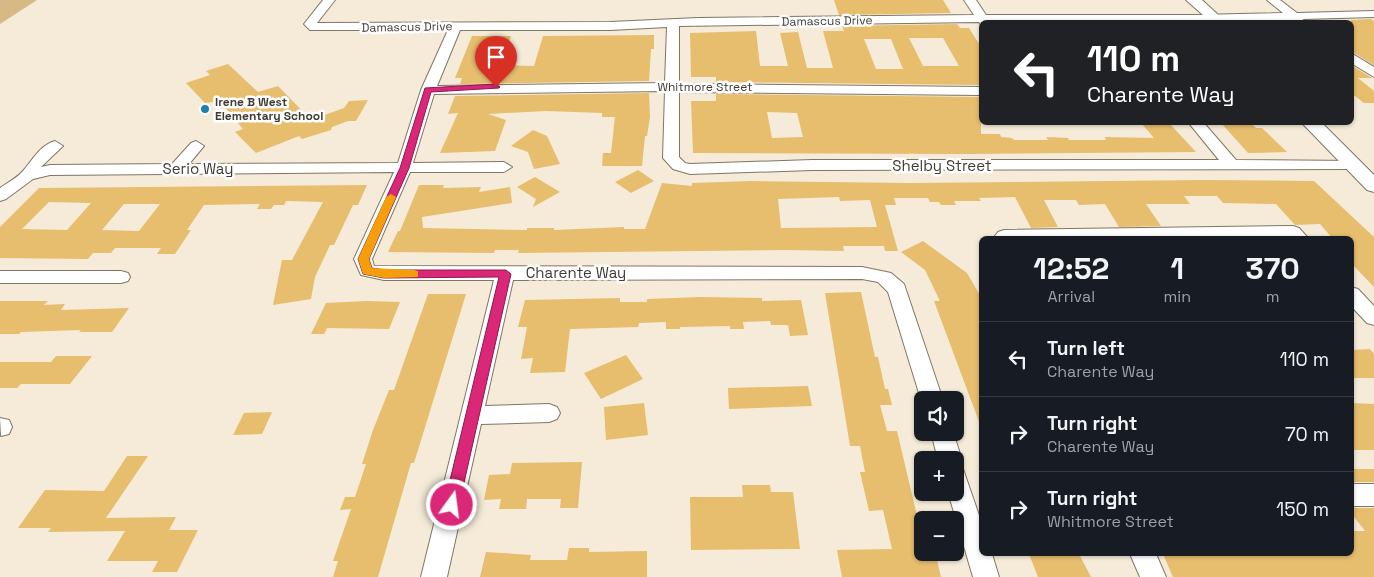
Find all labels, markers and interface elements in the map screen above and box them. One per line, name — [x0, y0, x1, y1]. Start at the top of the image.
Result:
street label: Damascus Drive — [781, 12, 873, 30]
street label: Damascus Drive — [361, 18, 453, 36]
pin — [475, 36, 517, 87]
text: 110 m — [1087, 37, 1180, 81]
icon: left — [1004, 40, 1069, 105]
icon: arrive — [482, 43, 510, 71]
street label: Whitmore Street — [657, 79, 753, 95]
text: Charente Way — [1087, 80, 1234, 108]
place label: Irene B West Elementary School — [215, 94, 323, 124]
marker: Irene B West Elementary School — [199, 103, 211, 115]
street label: Shelby Street — [892, 156, 992, 175]
street label: Serio Way — [162, 159, 234, 178]
text: 12:52 — [1033, 249, 1109, 288]
text: 1 — [1171, 249, 1184, 288]
text: 370 — [1245, 249, 1300, 288]
street label: Charente Way — [526, 263, 626, 282]
text: Arrival — [1048, 286, 1095, 307]
text: min — [1164, 286, 1191, 307]
text: m — [1266, 286, 1279, 307]
text: Turn left — [1047, 336, 1125, 361]
icon: left — [1004, 345, 1032, 373]
text: 110 m — [1280, 347, 1329, 372]
text: Charente Way — [1047, 361, 1154, 382]
map controls — [914, 391, 964, 561]
button: sound — [914, 391, 964, 441]
text: Turn right — [1047, 411, 1137, 436]
icon: right — [1004, 420, 1032, 448]
text: 70 m — [1285, 422, 1329, 447]
text: Charente Way — [1047, 436, 1154, 457]
button: + — [914, 451, 964, 501]
position arrow — [425, 478, 477, 530]
text: Turn right — [1047, 486, 1137, 511]
icon: right — [1004, 495, 1032, 523]
text: 150 m — [1276, 497, 1329, 522]
button: − — [914, 511, 964, 561]
text: Whitmore Street — [1047, 511, 1174, 532]

